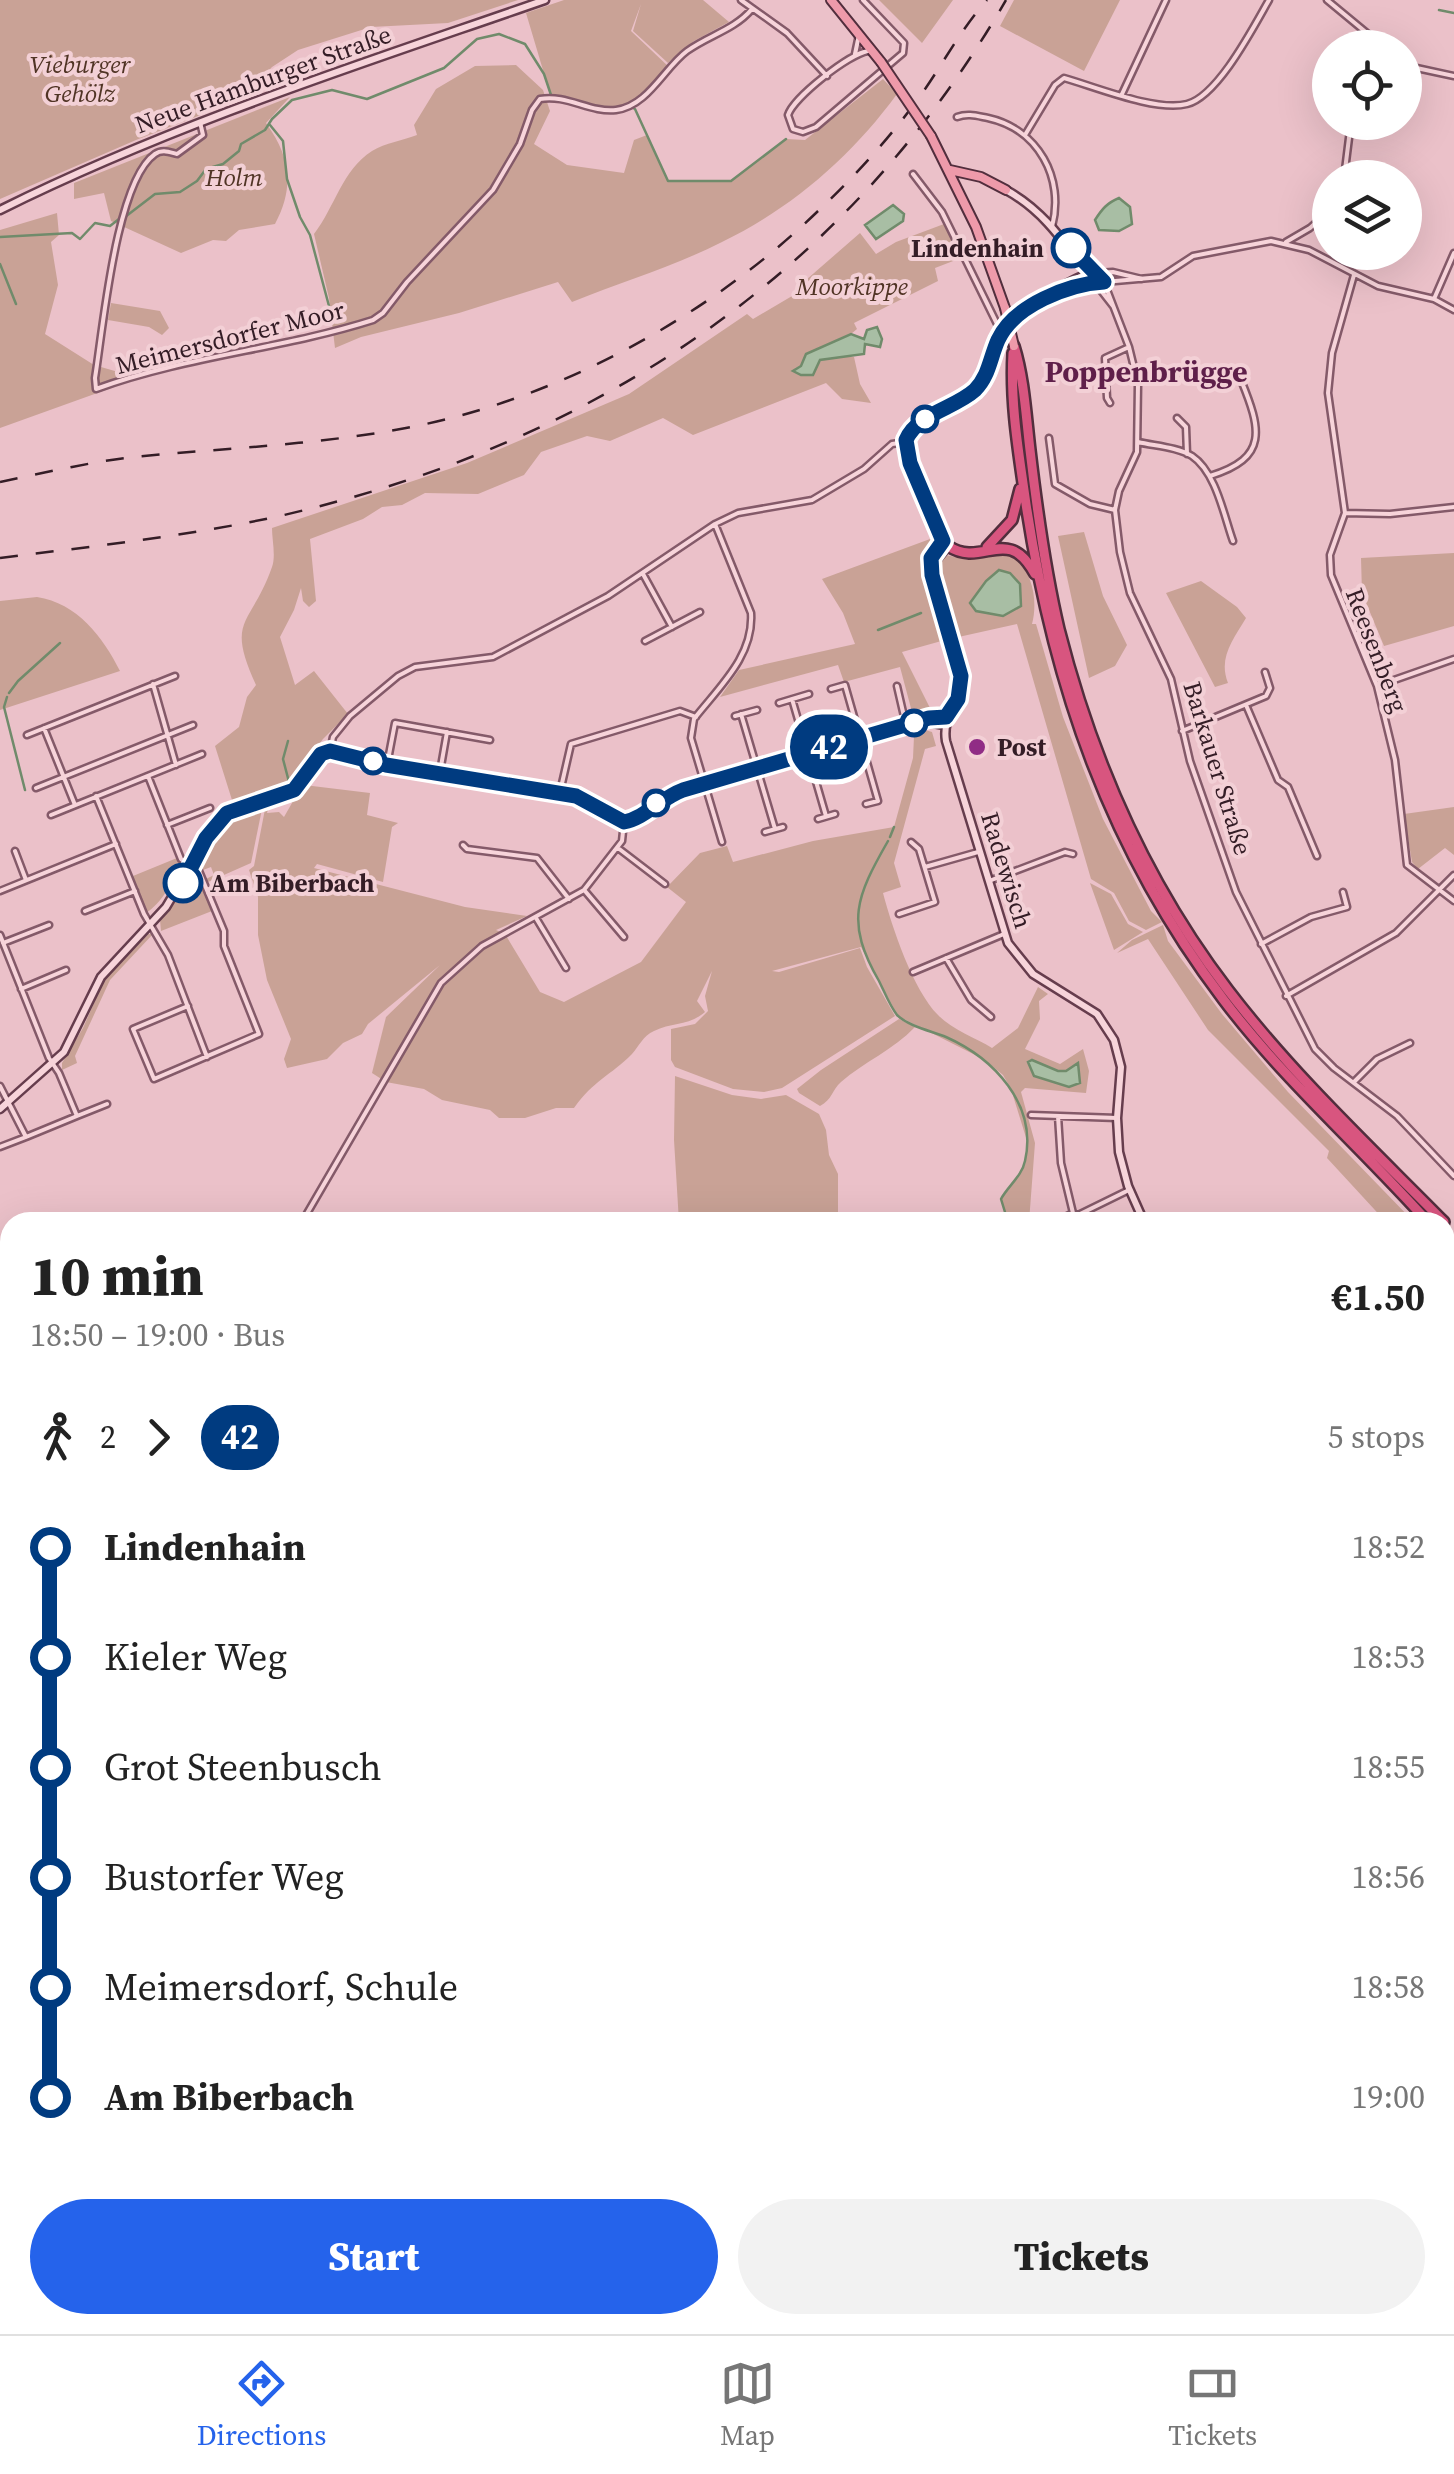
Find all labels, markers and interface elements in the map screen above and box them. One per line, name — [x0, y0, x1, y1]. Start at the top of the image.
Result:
street label: Neue Hamburger Straße — [130, 17, 396, 141]
map controls — [1312, 30, 1422, 270]
button: locate — [1312, 30, 1422, 140]
park label: Vieburger Gehölz — [30, 47, 131, 110]
park label: Holm — [204, 160, 263, 194]
button: layers — [1312, 160, 1422, 270]
marker: Lindenhain — [1052, 229, 1090, 267]
place label: Lindenhain — [911, 231, 1044, 265]
park label: Moorkippe — [795, 269, 908, 303]
street label: Meimersdorfer Moor — [112, 292, 348, 382]
district label: Poppenbrügge — [1044, 351, 1248, 392]
unlabelled marker — [912, 406, 938, 432]
street label: Reesenberg — [1338, 583, 1416, 717]
street label: Barkauer Straße — [1175, 677, 1261, 859]
unlabelled marker — [901, 710, 927, 736]
line badge: 42 — [784, 714, 874, 780]
text: 42 — [810, 723, 848, 771]
place label: Post — [997, 730, 1047, 764]
marker: Post — [966, 736, 988, 758]
unlabelled marker — [360, 748, 386, 774]
unlabelled marker — [643, 790, 669, 816]
street label: Radewisch — [973, 808, 1041, 932]
marker: Am Biberbach — [164, 864, 202, 902]
place label: Am Biberbach — [210, 866, 375, 900]
text: 10 min — [30, 1238, 204, 1313]
text: €1.50 — [1331, 1271, 1425, 1323]
text: 18:50 – 19:00 · Bus — [30, 1313, 285, 1357]
icon: walk — [30, 1410, 85, 1465]
icon: forward — [131, 1410, 186, 1465]
text: 42 — [221, 1413, 259, 1461]
text: 2 — [100, 1415, 116, 1459]
text: 5 stops — [1327, 1415, 1425, 1459]
text: Lindenhain — [104, 1521, 306, 1573]
text: 18:52 — [1351, 1525, 1425, 1569]
text: Kieler Weg — [104, 1631, 287, 1683]
text: 18:53 — [1351, 1635, 1425, 1679]
text: Grot Steenbusch — [104, 1741, 382, 1793]
text: 18:55 — [1351, 1745, 1425, 1789]
text: Bustorfer Weg — [104, 1851, 344, 1903]
text: 18:56 — [1351, 1855, 1425, 1899]
text: Meimersdorf, Schule — [104, 1961, 458, 2013]
text: 18:58 — [1351, 1965, 1425, 2009]
text: Am Biberbach — [104, 2071, 354, 2123]
text: 19:00 — [1351, 2075, 1425, 2119]
button: Start — [30, 2199, 718, 2314]
button: Tickets — [738, 2199, 1425, 2314]
tab: Directions — [197, 2356, 326, 2454]
tab: Map — [720, 2356, 775, 2454]
tab: Tickets — [1168, 2356, 1257, 2454]

